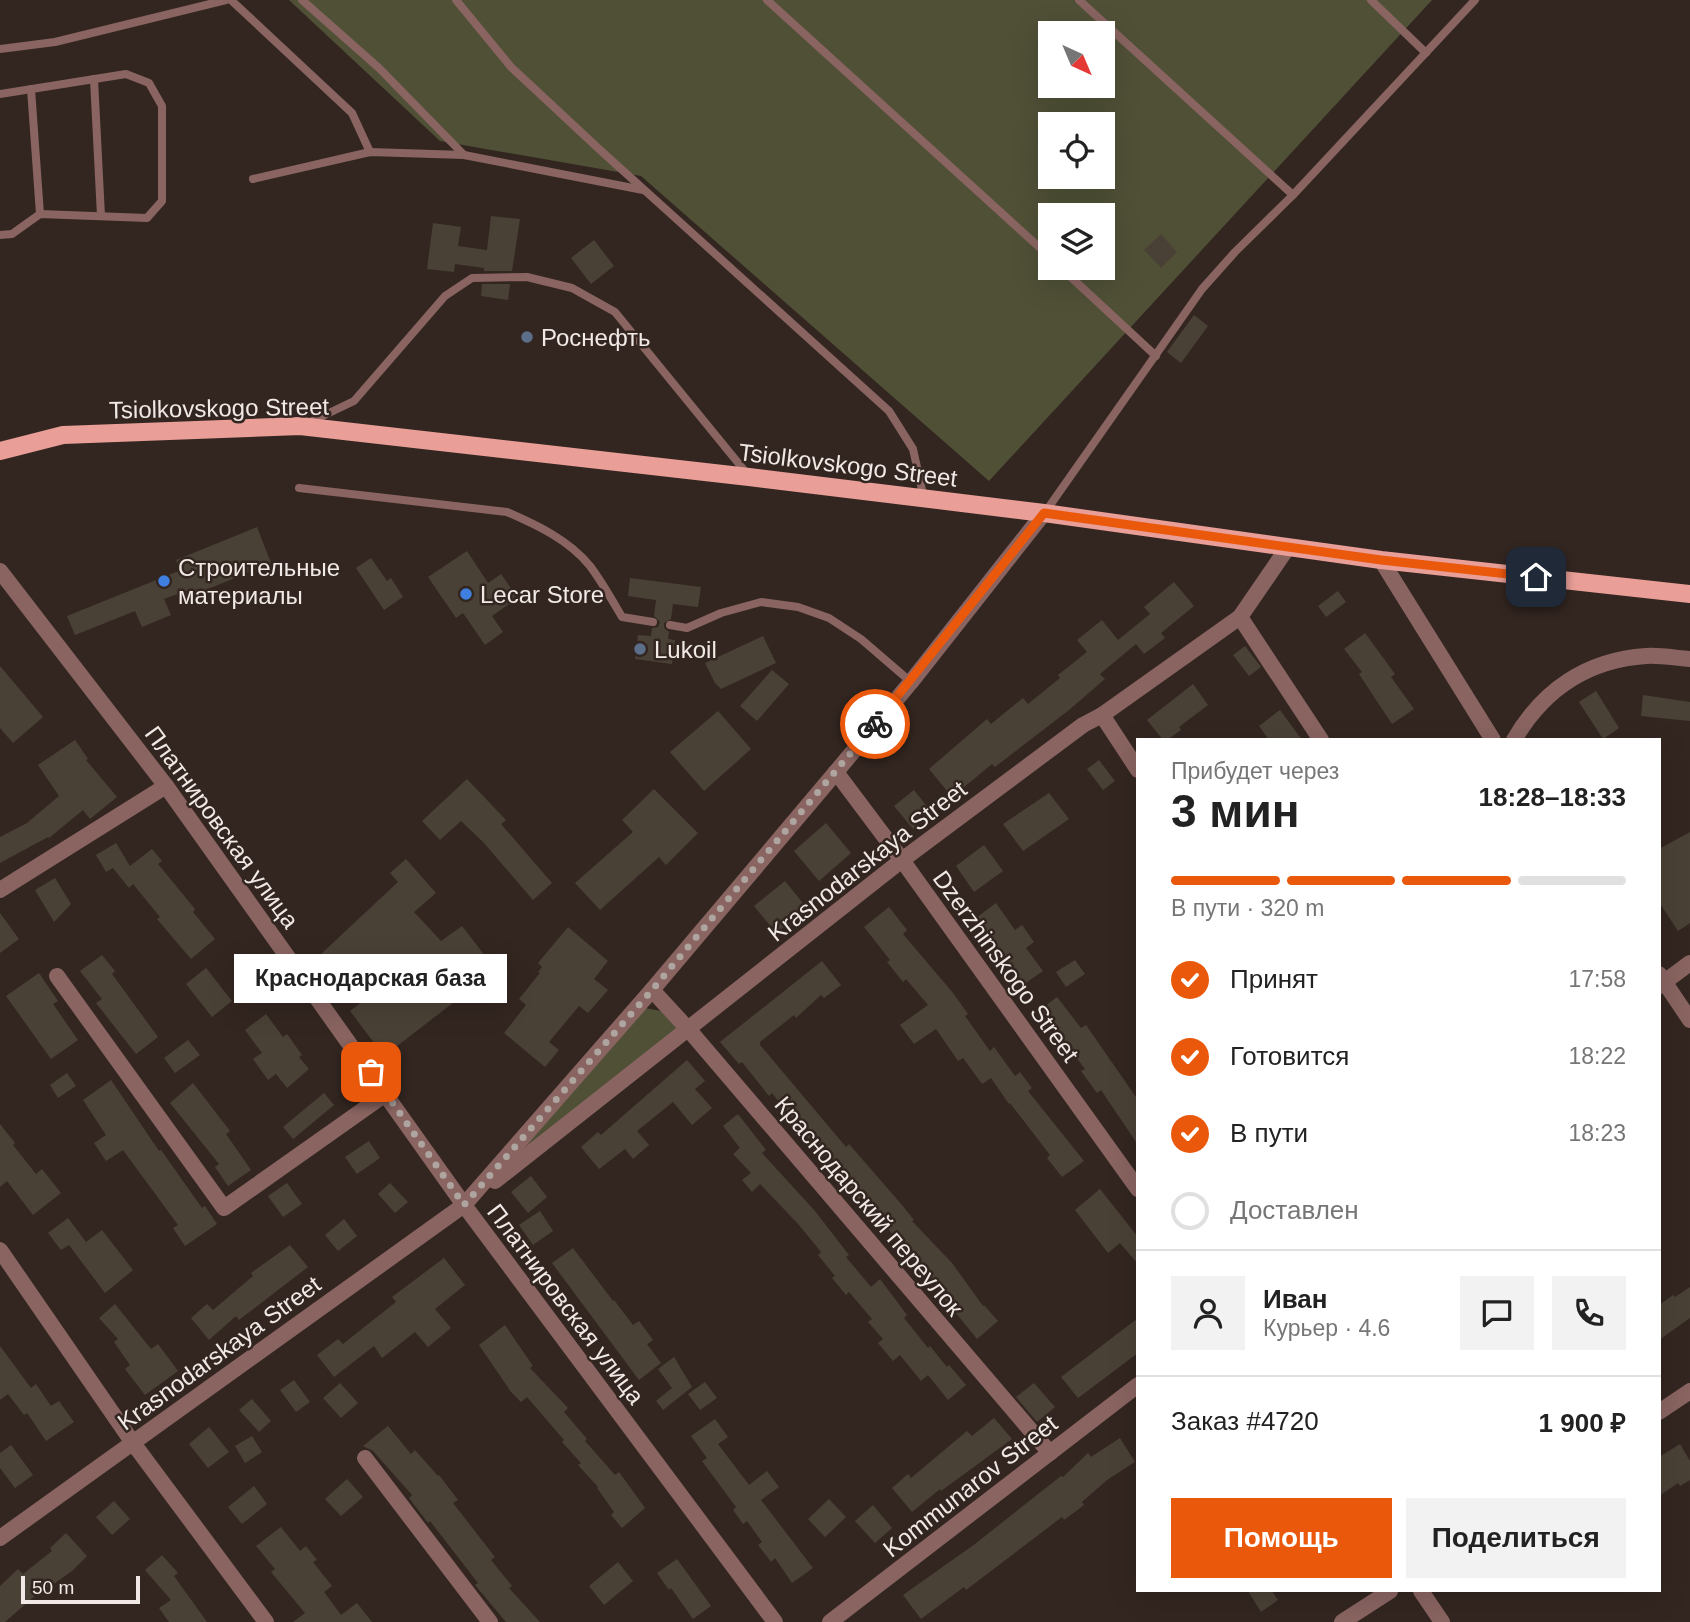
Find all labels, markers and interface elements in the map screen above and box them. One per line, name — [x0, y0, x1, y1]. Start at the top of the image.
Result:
north arrow — [1038, 21, 1115, 98]
map controls — [1038, 21, 1115, 280]
button: locate — [1038, 112, 1115, 189]
button: layers — [1038, 203, 1115, 280]
place label: Роснефть — [541, 324, 651, 351]
marker: Роснефть — [519, 329, 535, 345]
street label: Tsiolkovskogo Street — [109, 393, 330, 423]
street label: Tsiolkovskogo Street — [737, 438, 959, 492]
pin — [1506, 547, 1566, 607]
place label: Строительные материалы — [178, 554, 340, 609]
icon: home — [1517, 558, 1555, 596]
marker: Строительные материалы — [156, 573, 172, 589]
place label: Lecar Store — [480, 581, 604, 608]
marker: Lecar Store — [458, 586, 474, 602]
place label: Lukoil — [654, 636, 717, 663]
marker: Lukoil — [632, 641, 648, 657]
courier — [840, 689, 910, 759]
icon: bike — [856, 705, 894, 743]
street label: Платнировская улица — [140, 721, 305, 934]
text: Прибудет через — [1171, 758, 1339, 784]
street label: Krasnodarskaya Street — [763, 775, 972, 947]
text: 18:28–18:33 — [1479, 782, 1626, 812]
text: 3 мин — [1171, 785, 1299, 837]
street label: Dzerzhinskogo Street — [928, 865, 1085, 1067]
text: В пути · 320 m — [1171, 895, 1324, 921]
callout: Краснодарская база — [234, 953, 508, 1002]
icon: check — [1171, 961, 1209, 999]
text: Принят — [1230, 964, 1318, 994]
text: Краснодарская база — [255, 965, 486, 991]
text: 17:58 — [1568, 966, 1626, 992]
icon: check — [1171, 1038, 1209, 1076]
text: Готовится — [1230, 1041, 1349, 1071]
pin — [341, 1042, 401, 1102]
text: 18:22 — [1568, 1043, 1626, 1069]
icon: bag — [352, 1053, 390, 1091]
street label: Краснодарский переулок — [769, 1091, 969, 1321]
icon: check — [1171, 1115, 1209, 1153]
text: В пути — [1230, 1118, 1308, 1148]
text: 18:23 — [1568, 1120, 1626, 1146]
text: Доставлен — [1230, 1195, 1359, 1225]
street label: Платнировская улица — [482, 1199, 650, 1410]
street label: Krasnodarskaya Street — [112, 1270, 326, 1436]
button: person — [1171, 1276, 1245, 1350]
button: chat — [1460, 1276, 1534, 1350]
button: phone — [1552, 1276, 1626, 1350]
text: Иван — [1263, 1284, 1328, 1314]
text: Курьер · 4.6 — [1263, 1315, 1390, 1341]
text: Заказ #4720 — [1171, 1406, 1319, 1436]
text: 1 900 ₽ — [1539, 1408, 1626, 1438]
street label: Kommunarov Street — [878, 1409, 1063, 1562]
button: Помощь — [1171, 1498, 1392, 1578]
button: Поделиться — [1406, 1498, 1626, 1578]
scale bar — [21, 1573, 140, 1605]
text: 50 m — [32, 1577, 74, 1598]

